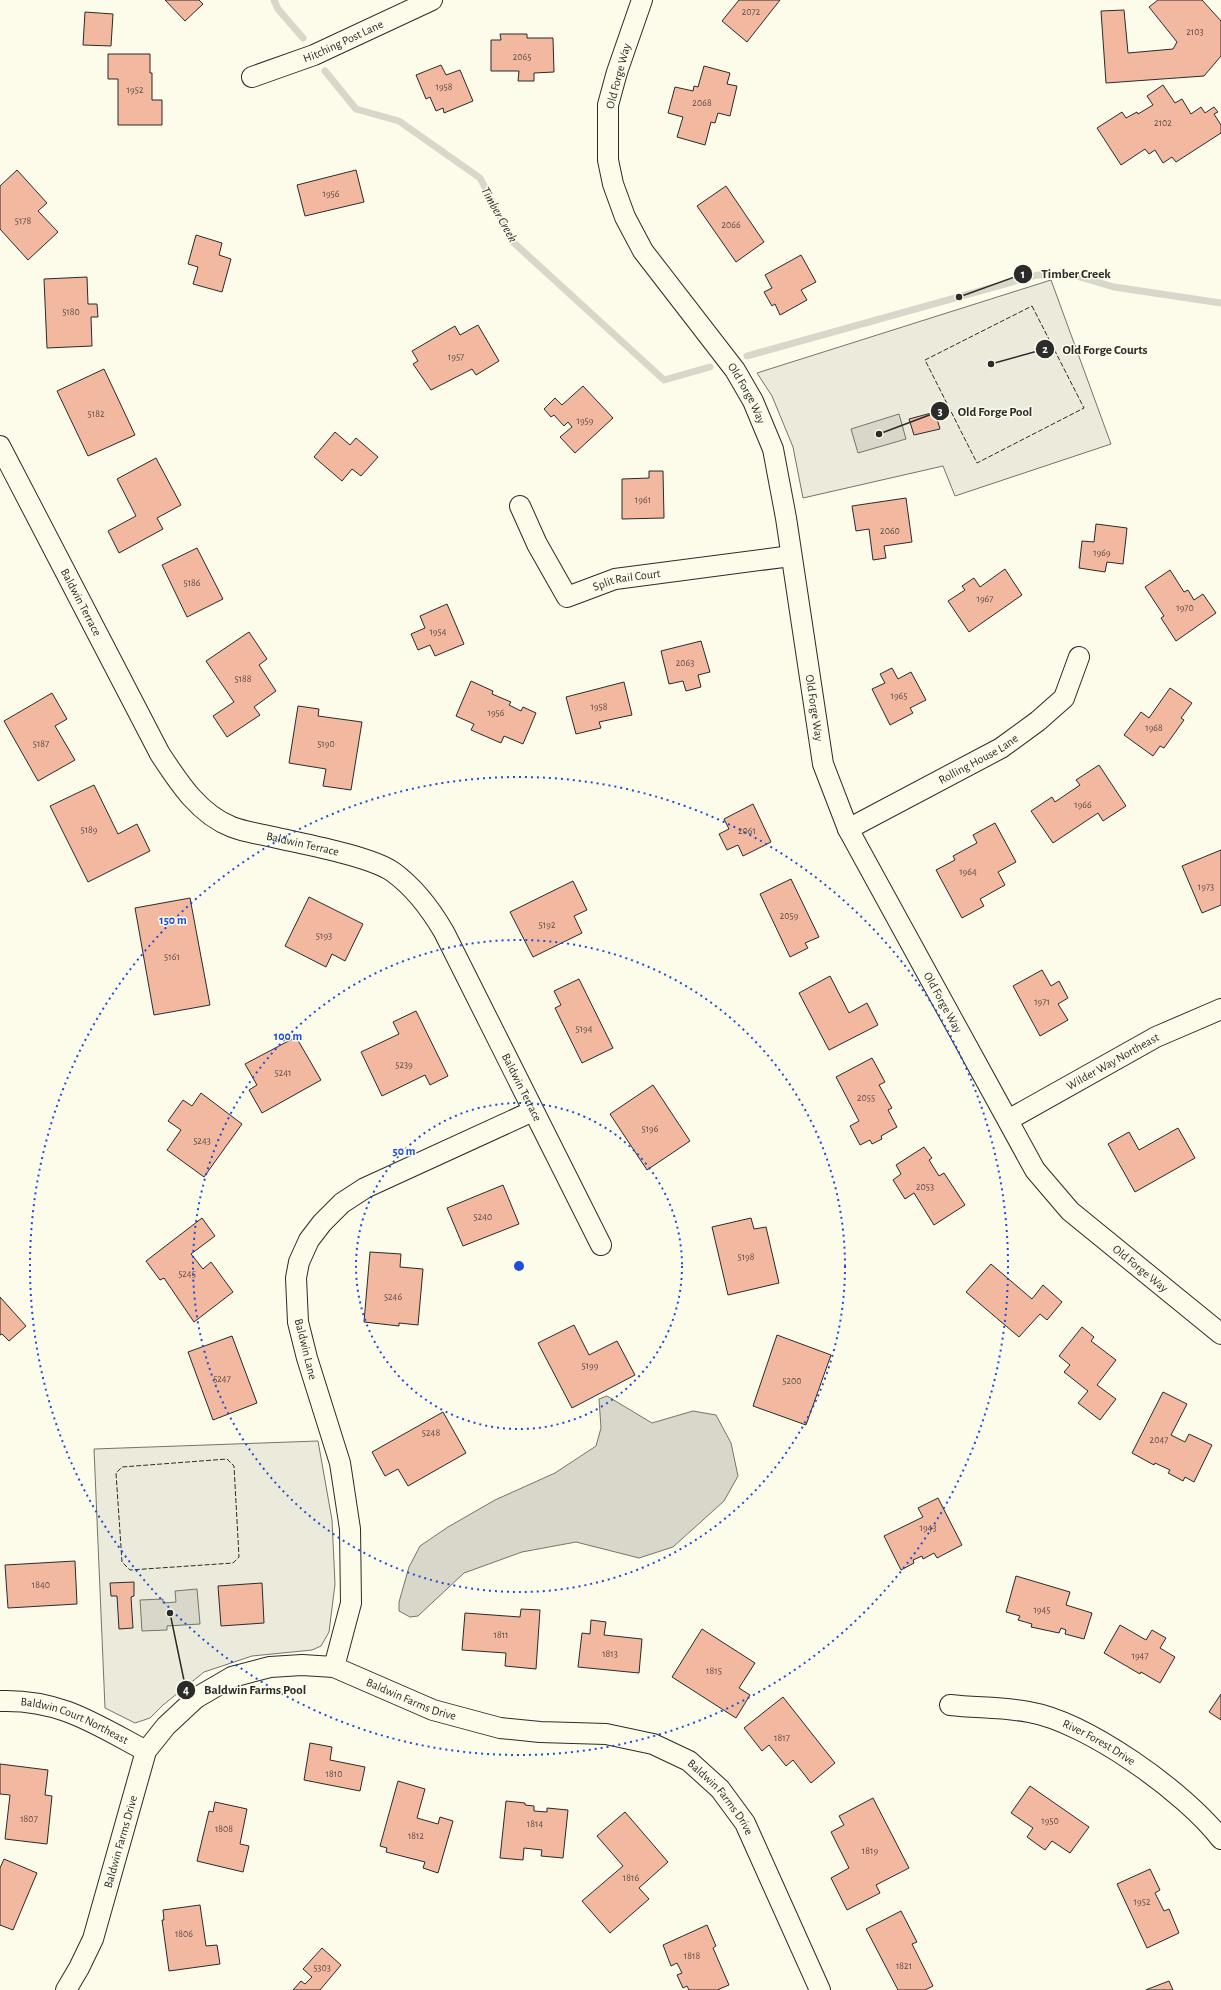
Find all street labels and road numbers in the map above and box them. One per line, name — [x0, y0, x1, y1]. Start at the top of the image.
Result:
street label: Hitching Post Lane — [301, 18, 385, 64]
street label: Old Forge Way — [604, 42, 633, 110]
street label: Old Forge Way — [726, 360, 768, 426]
street label: Baldwin Terrace — [59, 566, 104, 638]
street label: Split Rail Court — [591, 567, 661, 593]
street label: Old Forge Way — [804, 674, 825, 742]
street label: Rolling House Lane — [937, 732, 1020, 786]
street label: Baldwin Terrace — [265, 830, 340, 858]
street label: Old Forge Way — [922, 970, 964, 1035]
street label: Wilder Way Northeast — [1064, 1031, 1161, 1092]
street label: Baldwin Terrace — [500, 1051, 544, 1123]
street label: Old Forge Way — [1111, 1242, 1170, 1295]
street label: Baldwin Lane — [293, 1317, 319, 1381]
street label: Baldwin Farms Drive — [365, 1676, 457, 1722]
street label: Baldwin Court Northeast — [20, 1695, 130, 1746]
street label: River Forest Drive — [1061, 1717, 1137, 1767]
street label: Baldwin Farms Drive — [685, 1757, 755, 1837]
street label: Baldwin Farms Drive — [102, 1794, 139, 1889]

